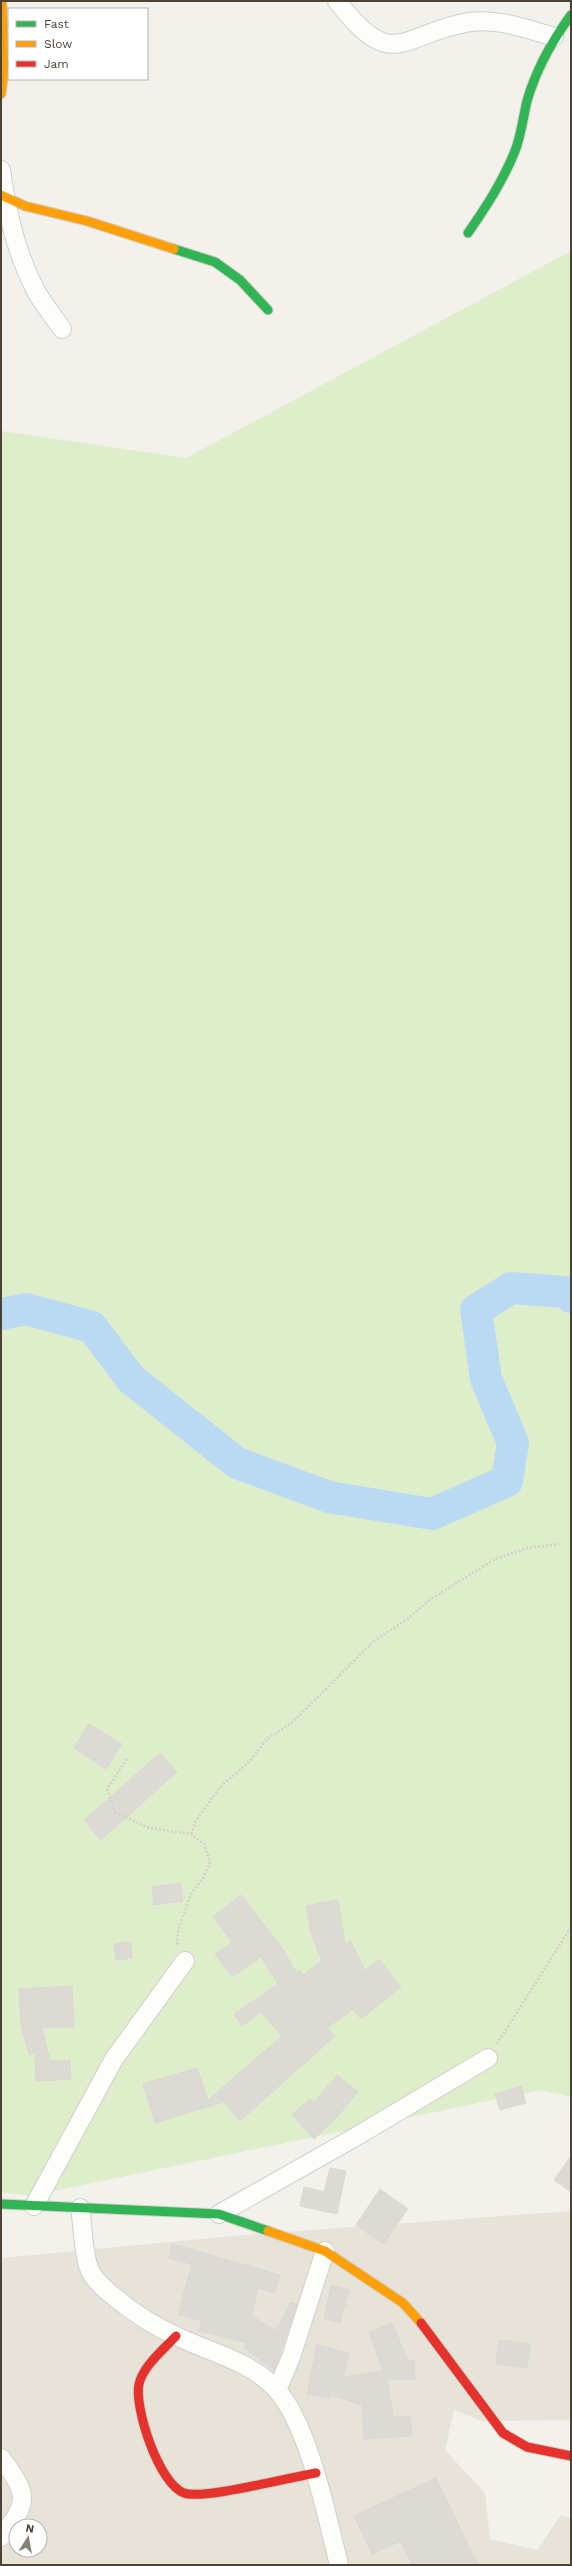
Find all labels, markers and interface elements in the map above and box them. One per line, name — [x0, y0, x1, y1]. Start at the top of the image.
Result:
legend — [8, 8, 148, 80]
text: Fast — [44, 17, 69, 31]
text: Slow — [44, 37, 72, 51]
text: Jam — [44, 57, 69, 71]
north arrow — [8, 2518, 48, 2558]
text: N — [25, 2522, 35, 2536]

